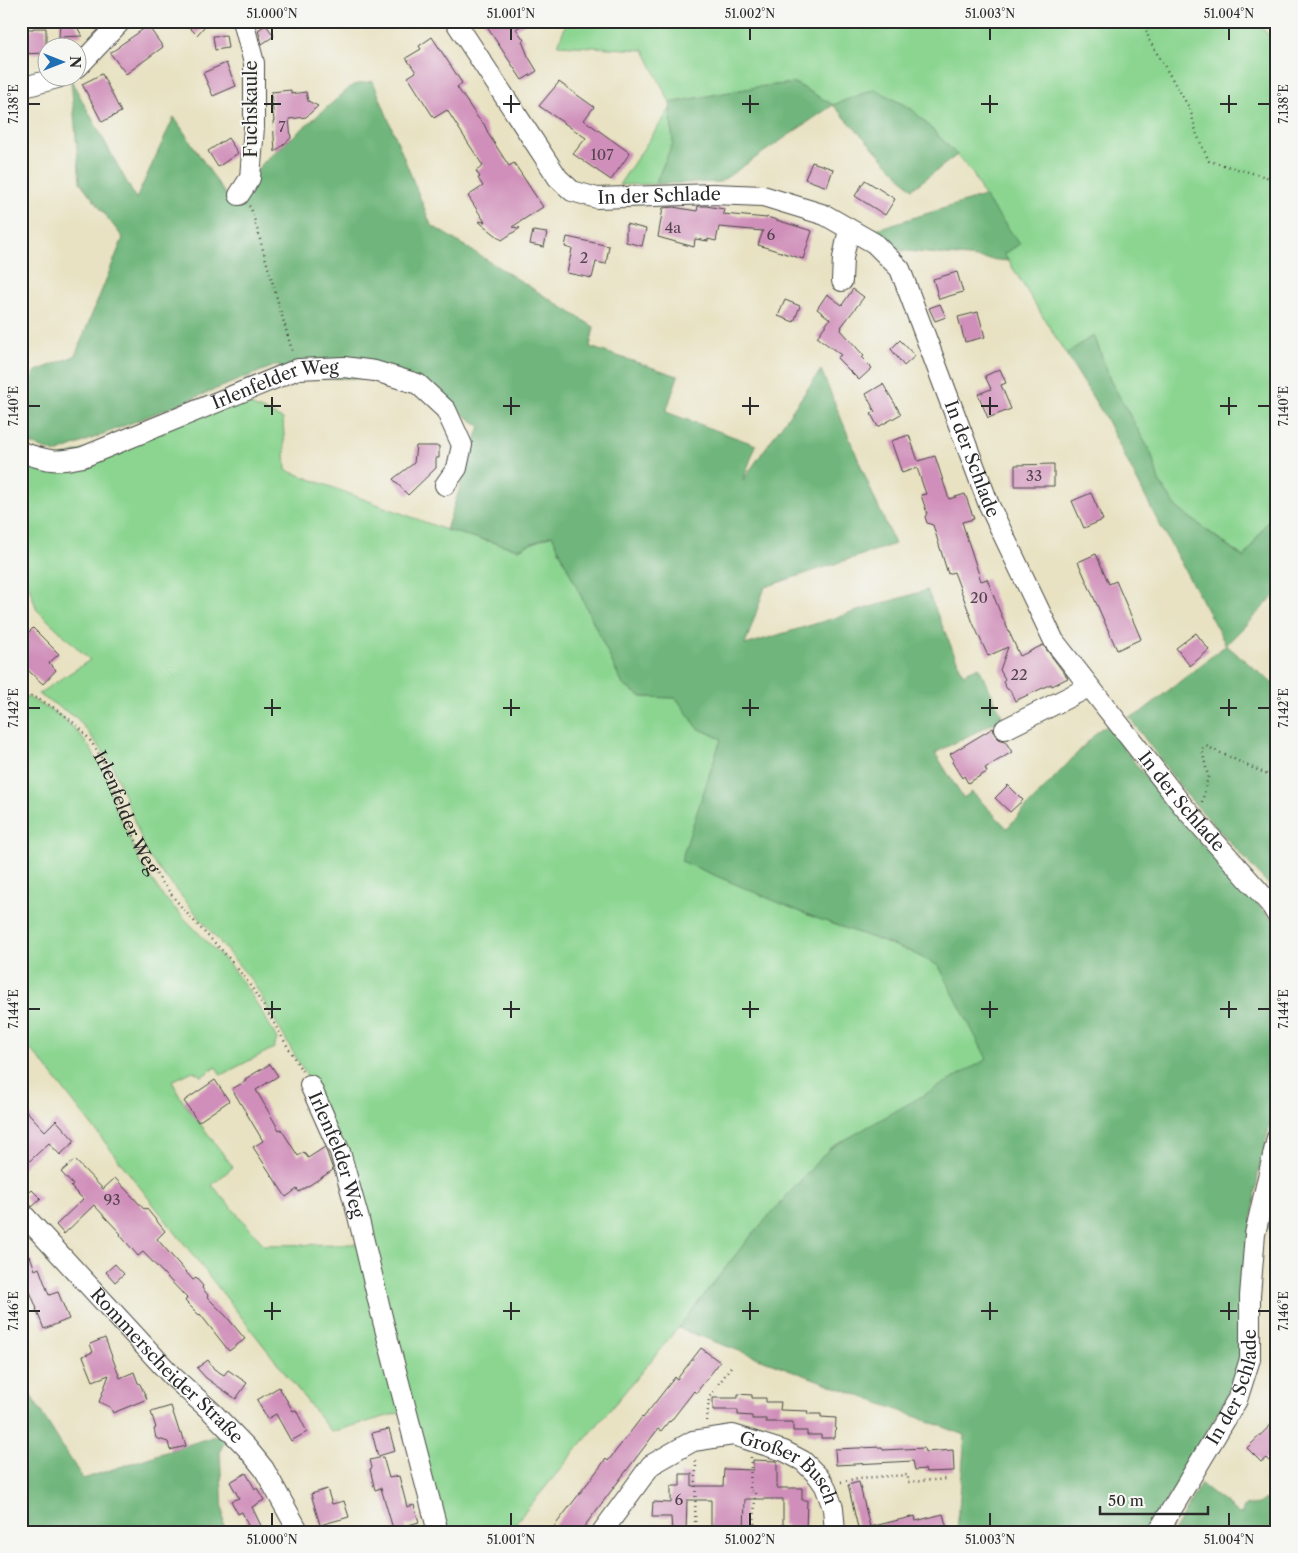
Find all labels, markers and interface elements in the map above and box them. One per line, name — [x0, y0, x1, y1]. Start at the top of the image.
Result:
text: 51.000°N — [246, 6, 298, 21]
text: 51.001°N — [487, 6, 535, 21]
text: 51.002°N — [725, 6, 775, 21]
text: 51.003°N — [965, 6, 1015, 21]
text: 51.004°N — [1204, 6, 1254, 21]
north arrow — [38, 38, 88, 88]
text: N — [66, 56, 84, 68]
street label: Fuchskaule — [240, 60, 262, 158]
text: 7.138°E — [6, 84, 21, 124]
text: 7.138°E — [1276, 84, 1291, 124]
house number: 7 — [278, 117, 286, 136]
house number: 107 — [590, 145, 614, 164]
street label: In der Schlade — [597, 183, 721, 209]
house number: 4a — [665, 218, 681, 237]
house number: 6 — [767, 225, 776, 244]
house number: 2 — [580, 248, 588, 267]
street label: Irlenfelder Weg — [209, 356, 340, 414]
text: 7.140°E — [6, 386, 21, 426]
text: 7.140°E — [1276, 386, 1291, 426]
street label: In der Schlade — [940, 397, 1004, 521]
house number: 33 — [1026, 466, 1042, 485]
house number: 20 — [970, 588, 988, 607]
house number: 22 — [1010, 665, 1028, 684]
text: 7.142°E — [6, 688, 21, 728]
text: 7.142°E — [1276, 688, 1291, 728]
street label: Irlenfelder Weg — [88, 747, 164, 879]
street label: In der Schlade — [1134, 747, 1229, 856]
text: 7.144°E — [6, 989, 21, 1029]
text: 7.144°E — [1276, 989, 1291, 1029]
street label: Irlenfelder Weg — [303, 1088, 369, 1221]
house number: 93 — [103, 1190, 121, 1209]
street label: Rommerscheider Straße — [86, 1284, 248, 1448]
text: 7.146°E — [6, 1291, 21, 1331]
text: 7.146°E — [1276, 1291, 1291, 1331]
street label: In der Schlade — [1202, 1329, 1261, 1449]
street label: Großer Busch — [737, 1427, 842, 1507]
scale bar — [1100, 1483, 1208, 1515]
house number: 6 — [675, 1490, 684, 1509]
text: 50 m — [1108, 1491, 1144, 1510]
text: 51.000°N — [246, 1532, 298, 1547]
text: 51.001°N — [487, 1532, 535, 1547]
text: 51.002°N — [725, 1532, 775, 1547]
text: 51.003°N — [965, 1532, 1015, 1547]
text: 51.004°N — [1204, 1532, 1254, 1547]

